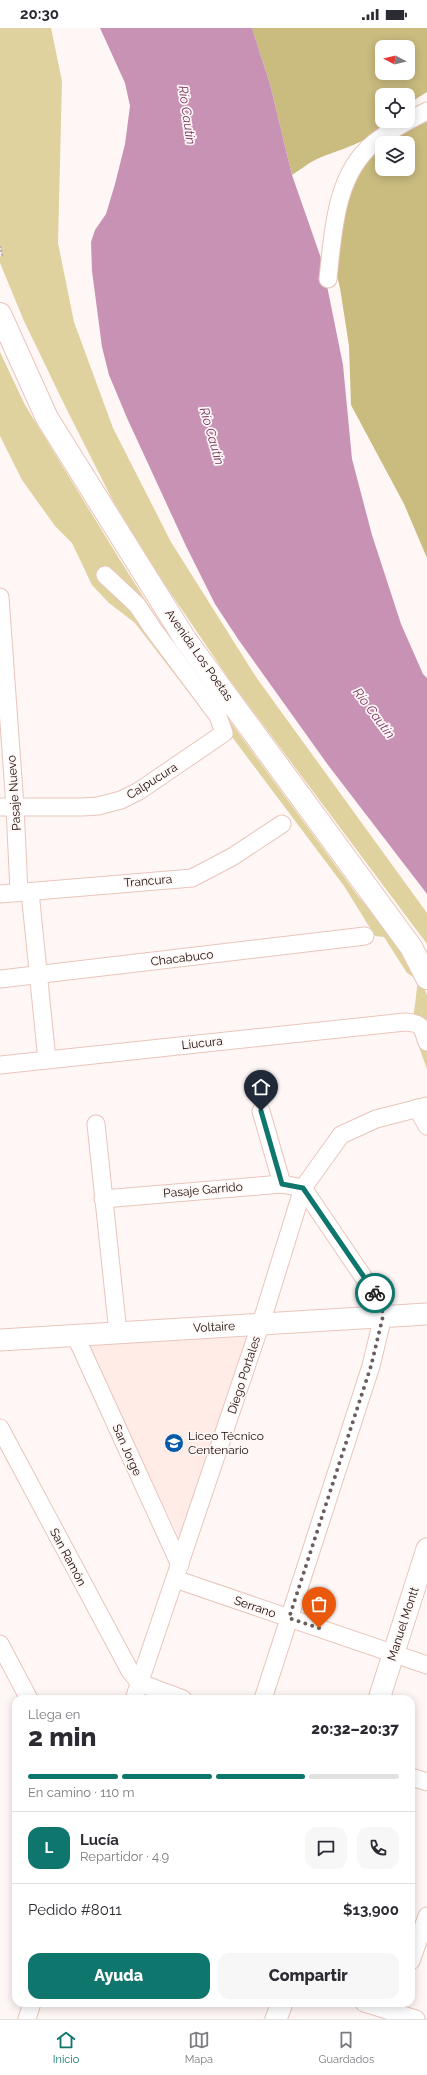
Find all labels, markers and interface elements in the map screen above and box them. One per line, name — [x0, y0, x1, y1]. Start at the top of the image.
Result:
text: 20:30 — [20, 5, 59, 23]
north arrow — [375, 40, 415, 80]
map controls — [375, 40, 415, 176]
water label: Río Cautín — [175, 85, 199, 145]
button: locate — [375, 88, 415, 128]
button: layers — [375, 136, 415, 176]
water label: Río Cautín — [197, 405, 227, 467]
street label: Avenida Los Poetas — [162, 607, 236, 704]
water label: Río Cautín — [350, 685, 398, 741]
street label: Pasaje Nuevo — [4, 755, 24, 831]
street label: Calpucura — [124, 760, 180, 802]
street label: Trancura — [123, 872, 173, 890]
street label: Chacabuco — [150, 947, 214, 969]
street label: Liucura — [181, 1034, 223, 1052]
pin — [244, 1070, 278, 1111]
icon: home — [250, 1076, 272, 1098]
street label: Pasaje Garrido — [163, 1180, 243, 1200]
courier — [355, 1273, 395, 1313]
icon: bike — [364, 1282, 386, 1304]
street label: Voltaire — [193, 1319, 235, 1335]
street label: Diego Portales — [225, 1334, 263, 1416]
street label: San Jorge — [109, 1422, 145, 1478]
place label: Liceo Técnico Centenario — [188, 1429, 264, 1457]
school or university icon: Liceo Técnico Centenario — [163, 1432, 185, 1454]
street label: San Ramón — [47, 1526, 89, 1588]
street label: Manuel Montt — [384, 1585, 422, 1663]
pin — [302, 1587, 336, 1628]
street label: Serrano — [232, 1593, 278, 1621]
icon: bag — [308, 1593, 330, 1615]
text: Llega en — [28, 1707, 80, 1722]
text: 20:32–20:37 — [311, 1720, 399, 1738]
text: 2 min — [28, 1722, 96, 1752]
text: En camino · 110 m — [28, 1785, 135, 1800]
button: chat — [305, 1827, 347, 1869]
button: phone — [357, 1827, 399, 1869]
text: Lucía — [80, 1831, 119, 1849]
text: L — [45, 1839, 53, 1857]
text: Repartidor · 4.9 — [80, 1849, 169, 1864]
text: Pedido #8011 — [28, 1901, 122, 1919]
text: $13,900 — [343, 1901, 399, 1919]
button: Ayuda — [28, 1953, 210, 1999]
button: Compartir — [218, 1953, 399, 1999]
tab: Inicio — [53, 2029, 79, 2066]
tab: Mapa — [185, 2029, 213, 2066]
tab: Guardados — [319, 2029, 374, 2066]

